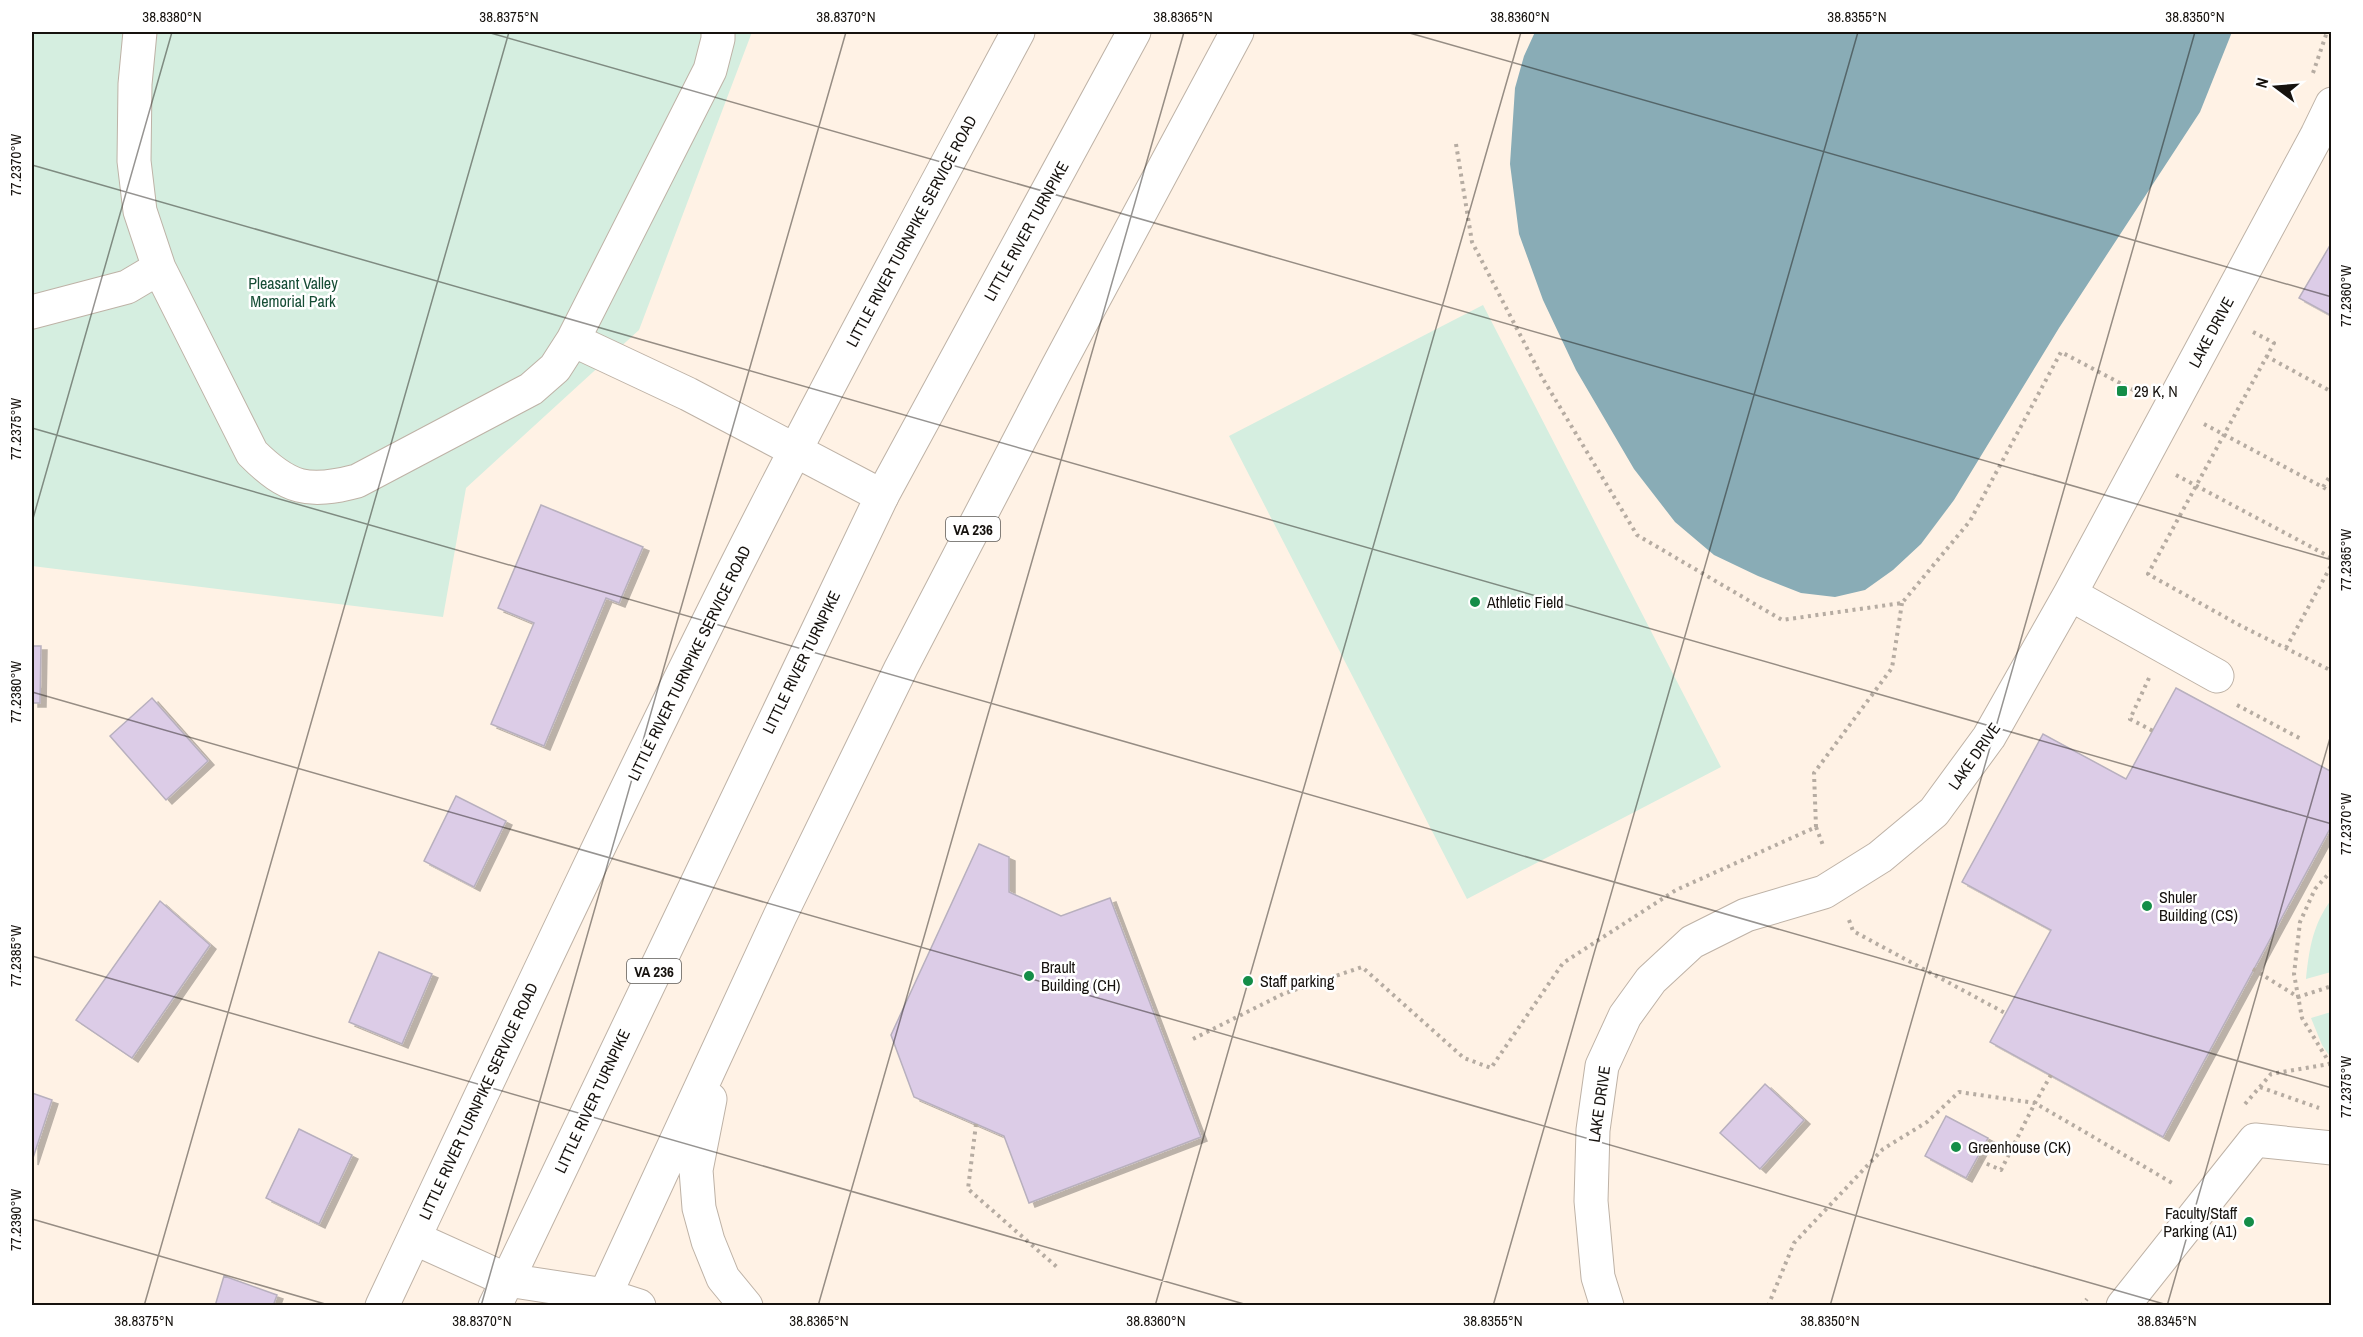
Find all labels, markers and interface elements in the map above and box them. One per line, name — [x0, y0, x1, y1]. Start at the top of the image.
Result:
text: 38.8380°N — [142, 6, 202, 27]
text: 38.8375°N — [479, 6, 539, 27]
text: 38.8370°N — [816, 6, 876, 27]
text: 38.8365°N — [1153, 6, 1213, 27]
text: 38.8360°N — [1490, 6, 1550, 27]
text: 38.8355°N — [1827, 6, 1887, 27]
text: 38.8350°N — [2165, 6, 2225, 27]
north arrow — [2246, 57, 2306, 117]
text: N — [2250, 75, 2273, 90]
street label: LITTLE RIVER TURNPIKE SERVICE ROAD — [840, 111, 982, 351]
text: 77.2370°W — [5, 134, 26, 196]
street label: LITTLE RIVER TURNPIKE — [978, 157, 1074, 305]
text: 77.2360°W — [2335, 265, 2356, 327]
park label: Pleasant Valley Memorial Park — [248, 272, 338, 312]
street label: LAKE DRIVE — [2183, 293, 2239, 371]
place label: 29 K, N — [2134, 380, 2178, 402]
marker: 29 K, N — [2115, 384, 2129, 398]
text: 77.2375°W — [5, 398, 26, 460]
road number: VA 236 — [946, 517, 1000, 541]
text: 77.2365°W — [2335, 529, 2356, 591]
street label: LITTLE RIVER TURNPIKE SERVICE ROAD — [622, 542, 756, 784]
street label: LITTLE RIVER TURNPIKE — [757, 587, 845, 737]
place label: Athletic Field — [1486, 591, 1564, 613]
marker: Athletic Field — [1468, 595, 1482, 609]
text: 77.2380°W — [5, 661, 26, 723]
street label: LAKE DRIVE — [1943, 718, 2005, 794]
text: 77.2370°W — [2335, 793, 2356, 855]
place label: Shuler Building (CS) — [2159, 886, 2238, 926]
marker: Shuler Building (CS) — [2140, 899, 2154, 913]
text: 77.2385°W — [5, 925, 26, 987]
place label: Brault Building (CH) — [1041, 956, 1120, 996]
road number: VA 236 — [627, 959, 681, 983]
marker: Brault Building (CH) — [1022, 969, 1036, 983]
place label: Staff parking — [1260, 970, 1335, 992]
marker: Staff parking — [1241, 974, 1255, 988]
street label: LITTLE RIVER TURNPIKE SERVICE ROAD — [413, 979, 543, 1223]
street label: LITTLE RIVER TURNPIKE — [549, 1025, 635, 1177]
text: 77.2375°W — [2335, 1056, 2356, 1118]
street label: LAKE DRIVE — [1583, 1064, 1615, 1144]
place label: Greenhouse (CK) — [1968, 1136, 2071, 1158]
marker: Greenhouse (CK) — [1949, 1140, 1963, 1154]
text: 77.2390°W — [5, 1189, 26, 1251]
place label: Faculty/Staff Parking (A1) — [2163, 1202, 2238, 1242]
marker: Faculty/Staff Parking (A1) — [2242, 1215, 2256, 1229]
text: 38.8375°N — [114, 1310, 174, 1331]
text: 38.8370°N — [452, 1310, 512, 1331]
text: 38.8365°N — [789, 1310, 849, 1331]
text: 38.8360°N — [1126, 1310, 1186, 1331]
text: 38.8355°N — [1463, 1310, 1523, 1331]
text: 38.8350°N — [1800, 1310, 1860, 1331]
text: 38.8345°N — [2137, 1310, 2197, 1331]

